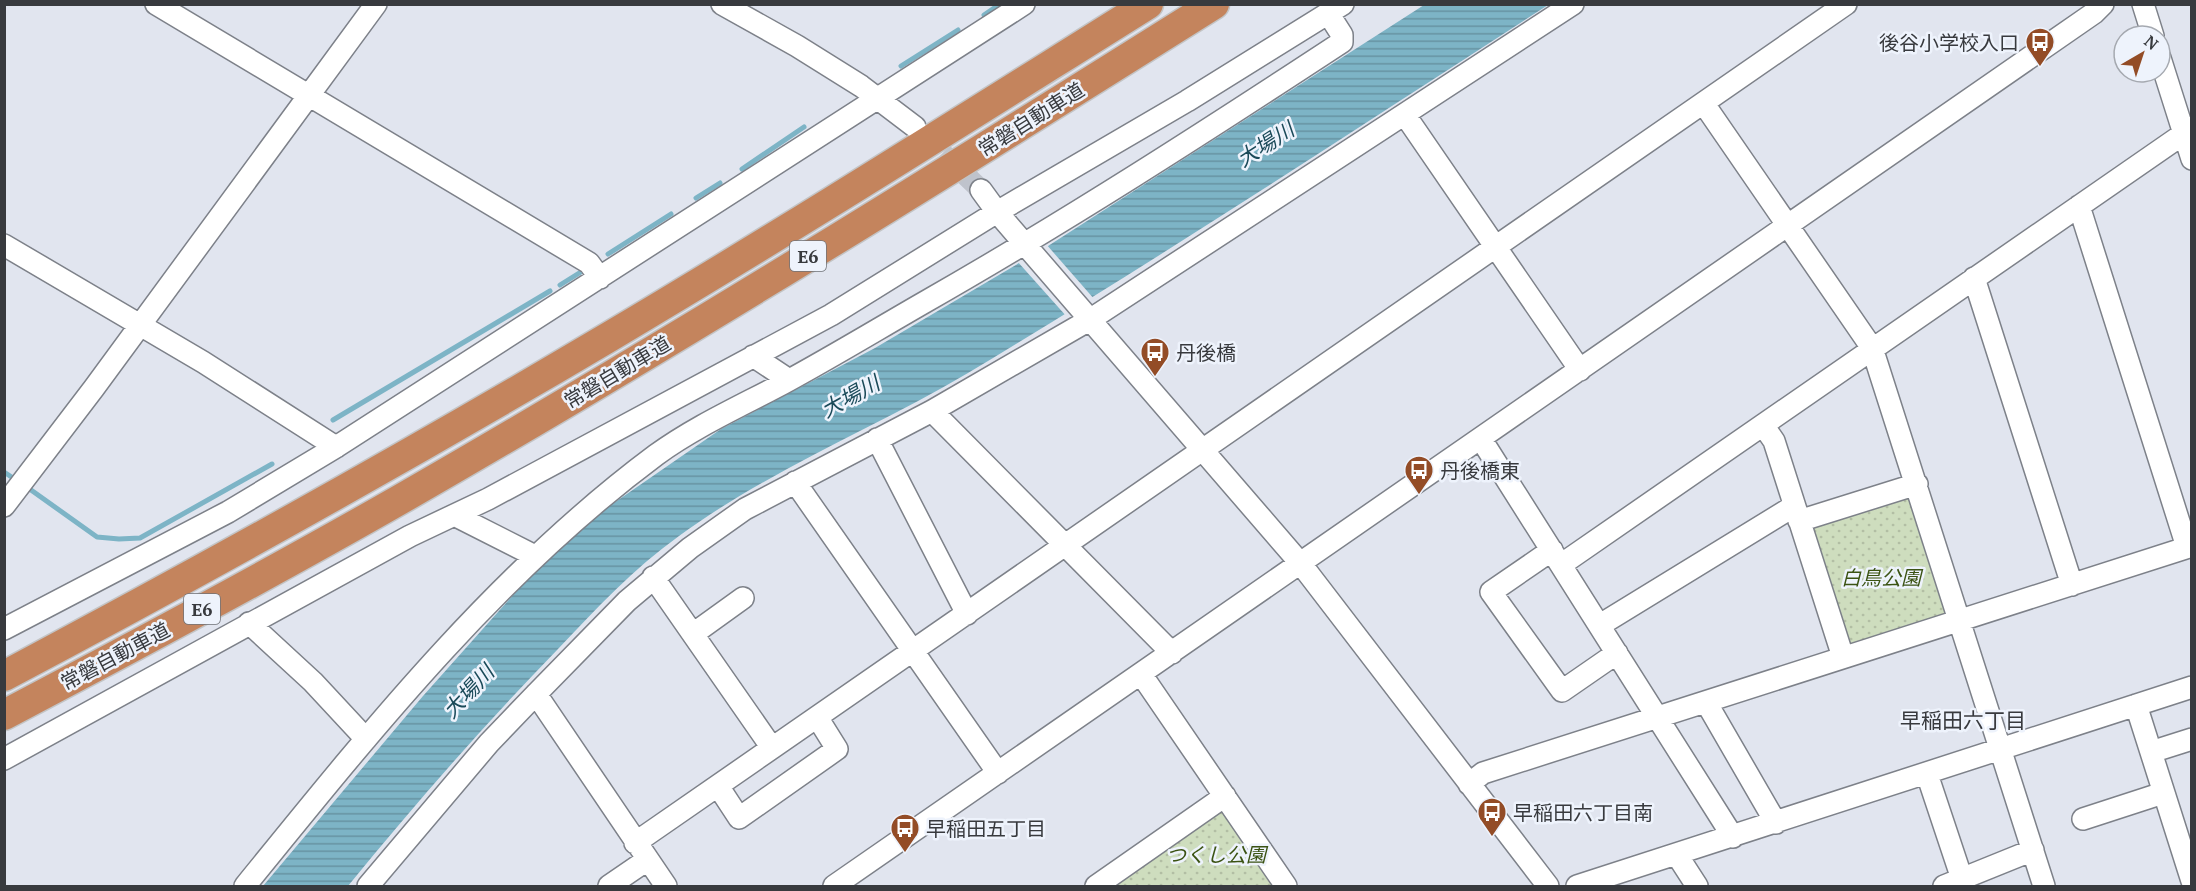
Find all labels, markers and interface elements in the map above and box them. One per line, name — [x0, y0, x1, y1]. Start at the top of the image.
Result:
north arrow — [2112, 24, 2172, 84]
bus stop icon: 後谷小学校入口 — [2024, 26, 2056, 68]
place label: 後谷小学校入口 — [1879, 29, 2019, 56]
text: N — [2140, 30, 2163, 55]
street label: 常磐自動車道 — [973, 76, 1089, 162]
water label: 大場川 — [1231, 114, 1301, 173]
road number: E6 — [790, 241, 826, 271]
street label: 常磐自動車道 — [559, 330, 675, 414]
bus stop icon: 丹後橋 — [1139, 336, 1171, 378]
place label: 丹後橋 — [1176, 339, 1236, 366]
water label: 大場川 — [816, 368, 886, 424]
bus stop icon: 丹後橋東 — [1403, 454, 1435, 496]
place label: 丹後橋東 — [1440, 457, 1520, 484]
park label: 白鳥公園 — [1841, 564, 1924, 591]
road number: E6 — [184, 594, 220, 624]
street label: 常磐自動車道 — [56, 616, 174, 696]
water label: 大場川 — [436, 657, 501, 724]
district label: 早稲田六丁目 — [1900, 706, 2026, 734]
bus stop icon: 早稲田六丁目南 — [1476, 796, 1508, 838]
place label: 早稲田六丁目南 — [1513, 799, 1653, 826]
bus stop icon: 早稲田五丁目 — [889, 812, 921, 854]
place label: 早稲田五丁目 — [926, 815, 1046, 842]
park label: つくし公園 — [1166, 841, 1269, 868]

